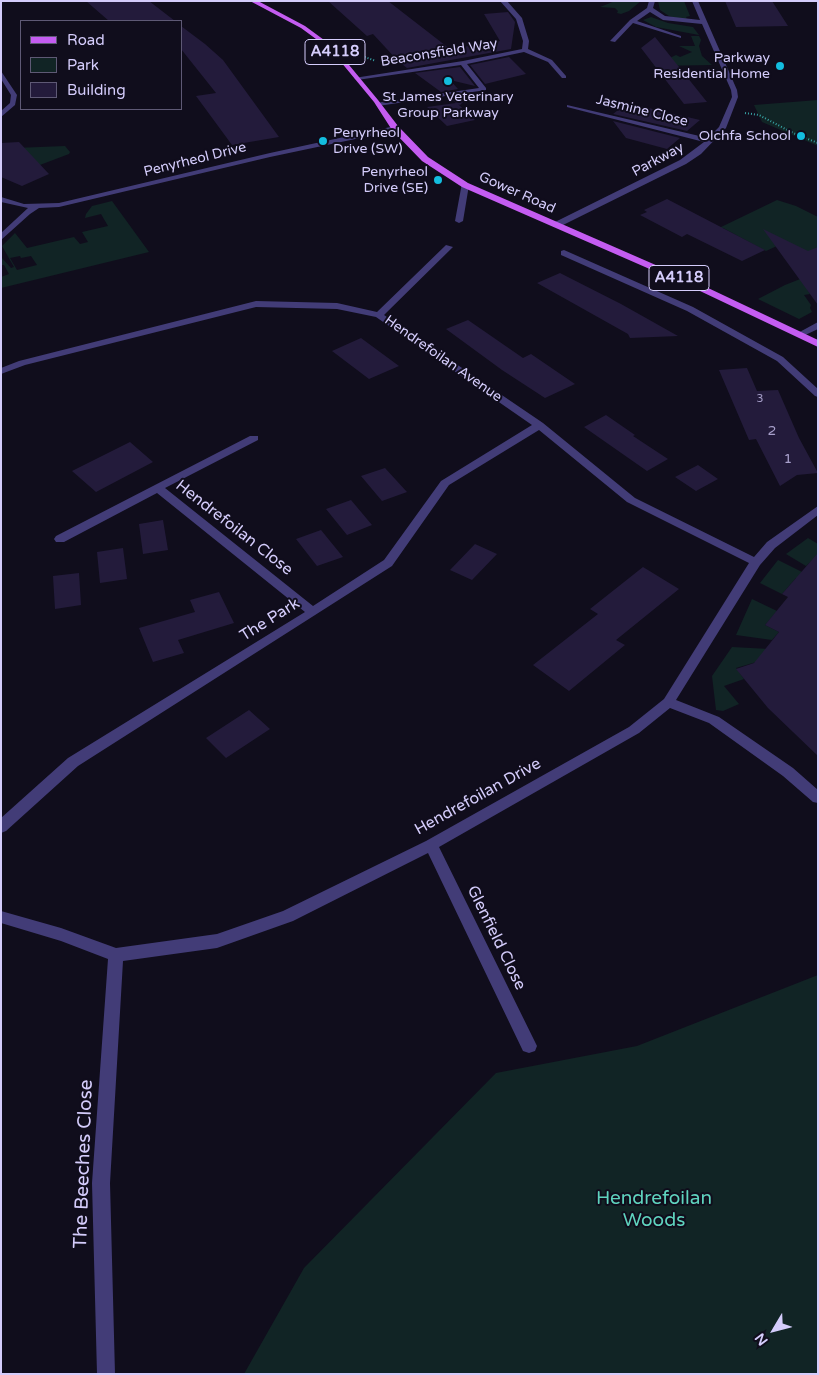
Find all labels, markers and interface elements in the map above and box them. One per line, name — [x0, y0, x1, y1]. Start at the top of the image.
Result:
legend — [20, 20, 182, 110]
text: Road — [67, 31, 105, 49]
street label: Beaconsfield Way — [379, 35, 499, 71]
road number: A4118 — [305, 40, 365, 64]
place label: Parkway Residential Home — [653, 50, 770, 82]
text: Park — [67, 56, 99, 74]
marker: Parkway Residential Home — [774, 60, 786, 72]
marker: St James Veterinary Group Parkway — [442, 75, 454, 87]
text: Building — [67, 81, 126, 99]
place label: St James Veterinary Group Parkway — [383, 89, 513, 121]
street label: Jasmine Close — [594, 91, 690, 131]
place label: Penyrheol Drive (SW) — [333, 125, 403, 158]
place label: Olchfa School — [699, 128, 791, 144]
marker: Olchfa School — [795, 130, 807, 142]
marker: Penyrheol Drive (SW) — [317, 135, 329, 147]
street label: Penyrheol Drive — [142, 139, 248, 181]
street label: Parkway — [629, 139, 687, 181]
place label: Penyrheol Drive (SE) — [361, 164, 428, 196]
street label: Gower Road — [476, 169, 558, 217]
marker: Penyrheol Drive (SE) — [432, 174, 444, 186]
road number: A4118 — [649, 266, 709, 290]
street label: Hendrefoilan Avenue — [381, 312, 505, 406]
house number: 3 — [757, 392, 763, 406]
house number: 2 — [768, 423, 776, 439]
house number: 1 — [784, 451, 792, 467]
street label: Hendrefoilan Close — [172, 476, 296, 580]
street label: The Park — [237, 594, 303, 646]
street label: Hendrefoilan Drive — [412, 754, 544, 840]
street label: Glenfield Close — [462, 883, 530, 993]
street label: The Beeches Close — [70, 1079, 98, 1249]
park label: Hendrefoilan Woods — [596, 1188, 712, 1232]
north arrow — [749, 1305, 799, 1355]
text: N — [751, 1330, 772, 1349]

